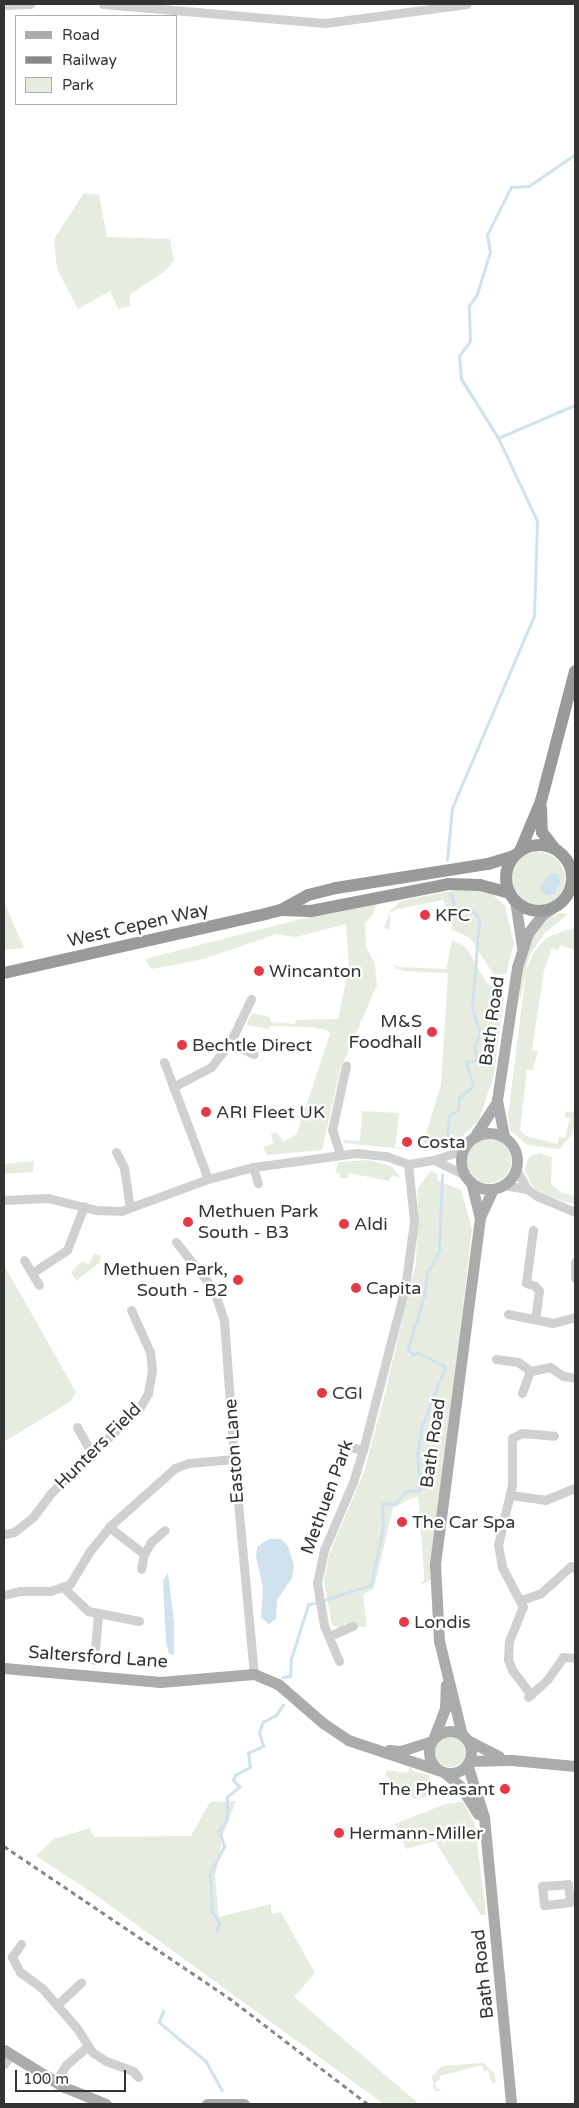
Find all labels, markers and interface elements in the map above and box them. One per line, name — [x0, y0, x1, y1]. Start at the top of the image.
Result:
legend — [15, 15, 178, 105]
text: Road — [62, 26, 100, 44]
text: Railway — [62, 51, 117, 69]
text: Park — [62, 76, 94, 94]
street label: West Cepen Way — [65, 898, 211, 952]
place label: KFC — [435, 904, 470, 926]
marker: KFC — [419, 909, 431, 921]
place label: Wincanton — [269, 960, 362, 982]
marker: Wincanton — [253, 965, 265, 977]
street label: Bath Road — [475, 975, 509, 1067]
place label: M&S Foodhall — [348, 1011, 422, 1054]
marker: M&S Foodhall — [426, 1026, 438, 1038]
place label: Bechtle Direct — [192, 1034, 312, 1056]
marker: Bechtle Direct — [176, 1039, 188, 1051]
place label: ARI Fleet UK — [216, 1101, 325, 1123]
marker: ARI Fleet UK — [200, 1106, 212, 1118]
place label: Costa — [417, 1131, 466, 1153]
marker: Costa — [401, 1136, 413, 1148]
place label: Methuen Park South - B3 — [198, 1201, 318, 1244]
place label: Aldi — [354, 1213, 388, 1235]
marker: Methuen Park South - B3 — [182, 1216, 194, 1228]
marker: Aldi — [338, 1218, 350, 1230]
place label: Methuen Park, South - B2 — [103, 1259, 228, 1302]
marker: Methuen Park, South - B2 — [232, 1274, 244, 1286]
place label: Capita — [366, 1277, 421, 1299]
marker: Capita — [350, 1282, 362, 1294]
place label: CGI — [332, 1382, 363, 1404]
marker: CGI — [316, 1387, 328, 1399]
street label: Bath Road — [416, 1397, 450, 1489]
street label: Hunters Field — [50, 1398, 146, 1494]
street label: Easton Lane — [220, 1398, 248, 1504]
street label: Methuen Park — [296, 1437, 358, 1557]
place label: The Car Spa — [412, 1511, 515, 1533]
marker: The Car Spa — [396, 1516, 408, 1528]
place label: Londis — [414, 1611, 471, 1633]
marker: Londis — [398, 1616, 410, 1628]
street label: Saltersford Lane — [28, 1641, 168, 1673]
place label: The Pheasant — [379, 1778, 495, 1800]
marker: The Pheasant — [499, 1783, 511, 1795]
place label: Hermann-Miller — [349, 1822, 483, 1844]
marker: Hermann-Miller — [333, 1827, 345, 1839]
street label: Bath Road — [468, 1928, 498, 2020]
scale bar — [18, 2060, 129, 2092]
text: 100 m — [23, 2070, 69, 2088]

